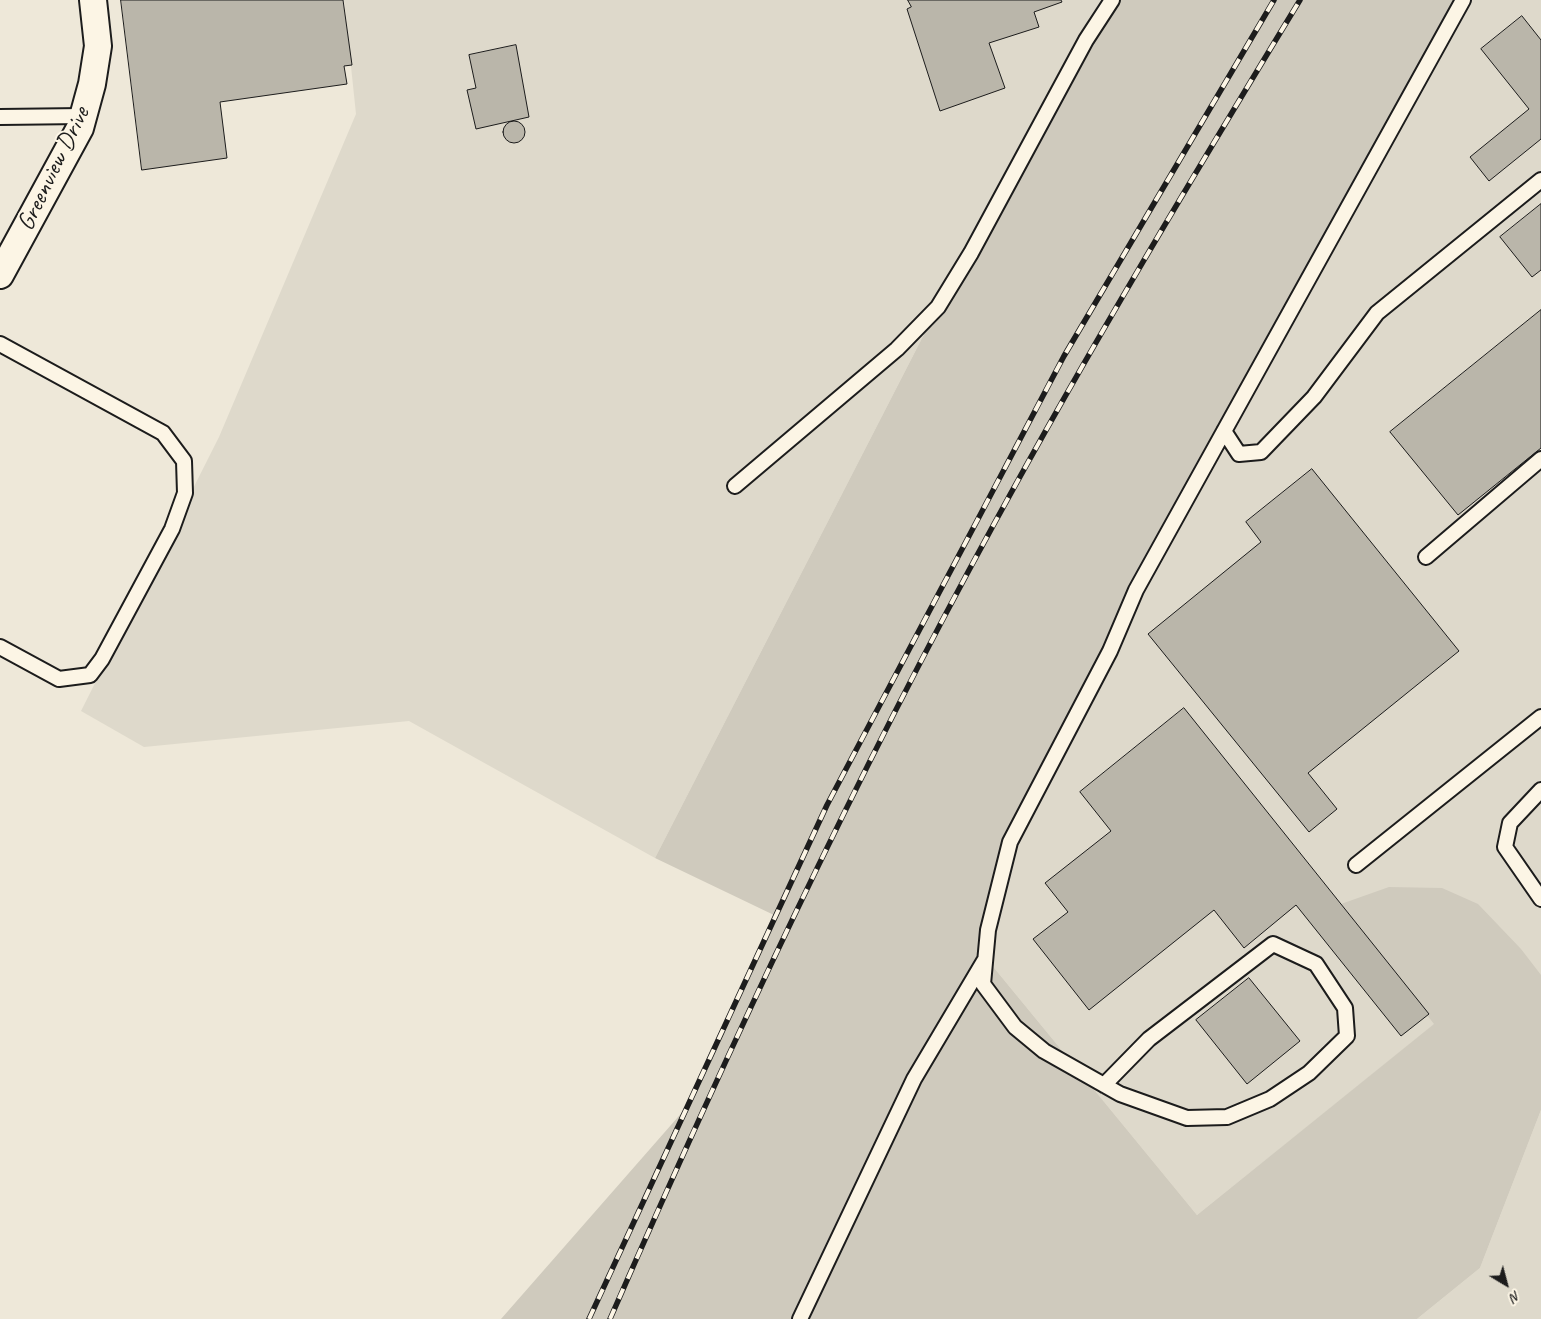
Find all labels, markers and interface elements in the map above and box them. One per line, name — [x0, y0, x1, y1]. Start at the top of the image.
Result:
street label: Greenview Drive — [11, 102, 97, 236]
north arrow — [1481, 1259, 1531, 1309]
text: N — [1507, 1287, 1524, 1306]

